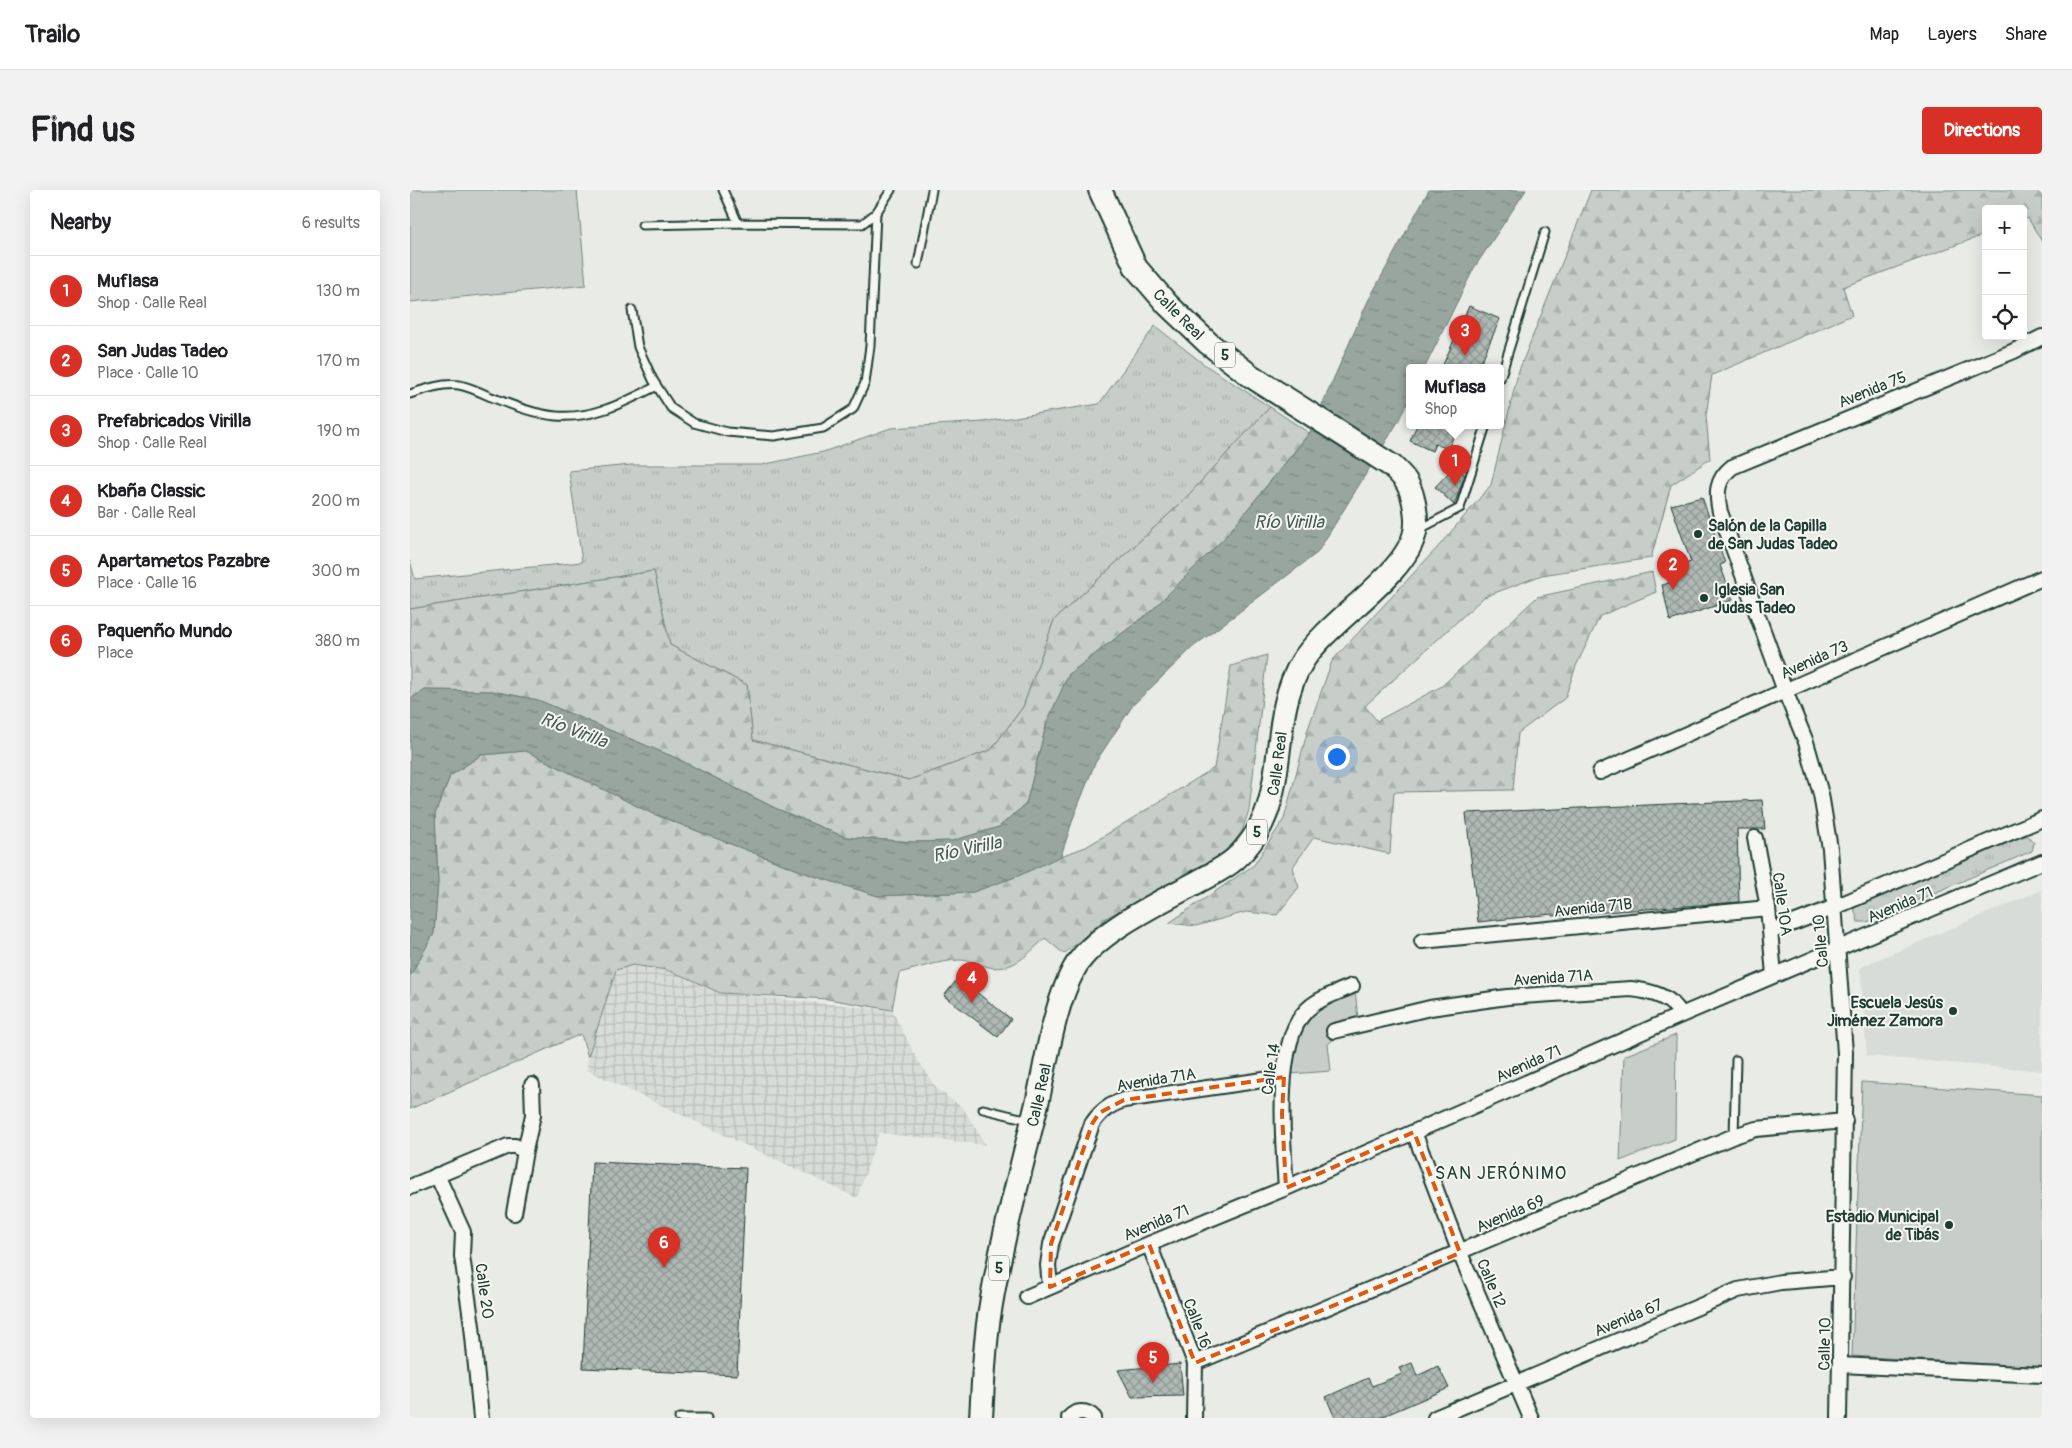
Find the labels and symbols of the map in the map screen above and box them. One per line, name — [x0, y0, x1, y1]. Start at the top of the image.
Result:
street label: Calle Real — [1148, 285, 1208, 345]
pin: 3 — [1449, 315, 1481, 356]
road number: 5 — [1215, 342, 1235, 368]
street label: Avenida 75 — [1835, 367, 1909, 413]
pin: 1 — [1439, 445, 1471, 486]
water label: Río Virilla — [1254, 511, 1325, 534]
place label: Salón de la Capilla de San Judas Tadeo — [1708, 516, 1838, 554]
marker: Salón de la Capilla de San Judas Tadeo — [1692, 528, 1704, 540]
pin: 2 — [1657, 549, 1689, 590]
place label: Iglesia San Judas Tadeo — [1714, 580, 1796, 618]
marker: Iglesia San Judas Tadeo — [1698, 592, 1710, 604]
street label: Avenida 73 — [1777, 636, 1852, 684]
water label: Río Virilla — [537, 707, 612, 754]
street label: Calle Real — [1263, 730, 1292, 798]
your location — [1324, 744, 1350, 770]
road number: 5 — [1247, 820, 1267, 844]
water label: Río Virilla — [931, 831, 1005, 868]
street label: Calle 10A — [1768, 871, 1796, 937]
street label: Avenida 71 — [1864, 882, 1936, 928]
street label: Avenida 71B — [1553, 894, 1633, 922]
street label: Calle 10 — [1809, 913, 1833, 968]
pin: 4 — [956, 962, 988, 1003]
street label: Avenida 71A — [1512, 965, 1594, 991]
place label: Escuela Jesús Jiménez Zamora — [1827, 993, 1944, 1031]
marker: Escuela Jesús Jiménez Zamora — [1947, 1005, 1959, 1017]
street label: Avenida 71 — [1493, 1041, 1564, 1087]
street label: Calle 14 — [1257, 1042, 1284, 1096]
street label: Calle Real — [1023, 1061, 1056, 1129]
street label: Avenida 71A — [1115, 1064, 1197, 1096]
district label: SAN JERÓNIMO — [1435, 1161, 1567, 1185]
street label: Avenida 69 — [1473, 1191, 1548, 1237]
street label: Avenida 71 — [1120, 1200, 1192, 1246]
place label: Estadio Municipal de Tibás — [1826, 1207, 1940, 1245]
marker: Estadio Municipal de Tibás — [1943, 1219, 1955, 1231]
pin: 6 — [648, 1227, 680, 1268]
road number: 5 — [989, 1256, 1009, 1280]
street label: Calle 12 — [1472, 1256, 1510, 1311]
street label: Calle 20 — [470, 1262, 498, 1320]
street label: Avenida 67 — [1591, 1294, 1666, 1341]
street label: Calle 16 — [1178, 1296, 1216, 1351]
street label: Calle 10 — [1815, 1317, 1835, 1371]
pin: 5 — [1137, 1342, 1169, 1383]

